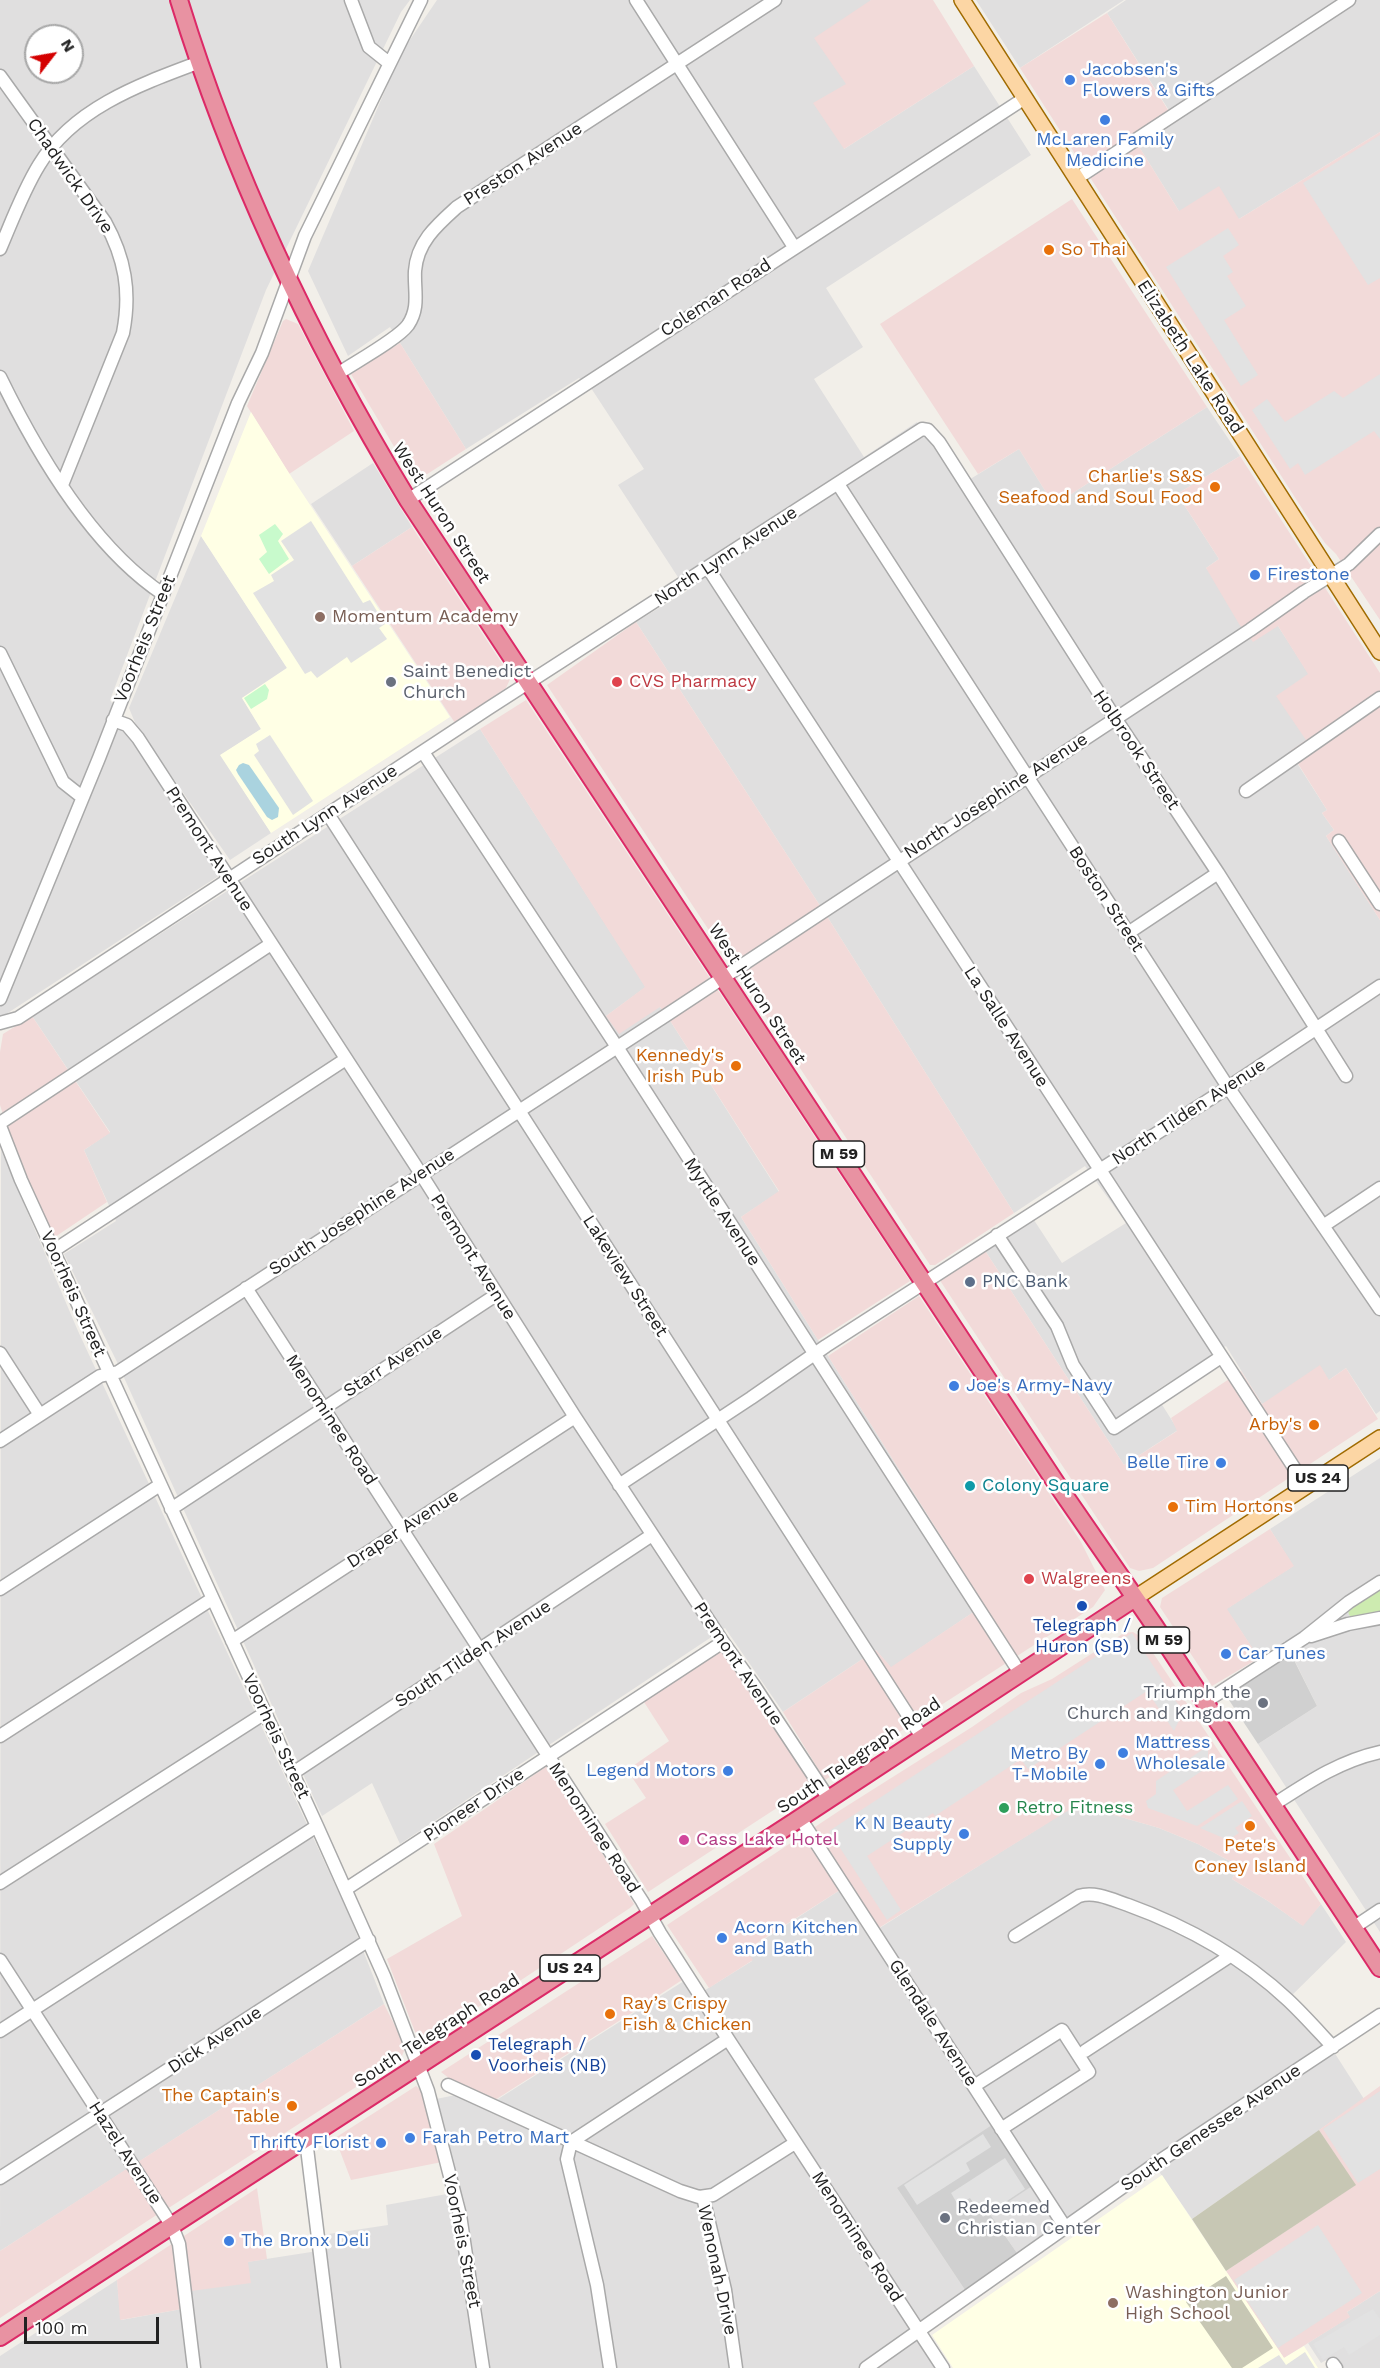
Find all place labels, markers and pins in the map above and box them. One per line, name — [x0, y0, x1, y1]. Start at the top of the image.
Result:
place label: Jacobsen's Flowers & Gifts — [1082, 59, 1215, 101]
marker: Jacobsen's Flowers & Gifts — [1063, 73, 1077, 87]
marker: McLaren Family Medicine — [1098, 113, 1112, 127]
place label: McLaren Family Medicine — [1036, 129, 1174, 172]
place label: So Thai — [1061, 239, 1126, 261]
marker: So Thai — [1042, 243, 1056, 257]
place label: Charlie's S&S Seafood and Soul Food — [998, 466, 1203, 508]
marker: Charlie's S&S Seafood and Soul Food — [1208, 480, 1222, 494]
place label: Firestone — [1267, 564, 1350, 586]
marker: Firestone — [1248, 568, 1262, 582]
place label: Momentum Academy — [332, 606, 518, 628]
marker: Momentum Academy — [313, 610, 327, 624]
place label: Saint Benedict Church — [403, 661, 531, 704]
place label: CVS Pharmacy — [629, 671, 756, 693]
marker: Saint Benedict Church — [384, 675, 398, 689]
marker: CVS Pharmacy — [610, 675, 624, 689]
place label: Kennedy's Irish Pub — [636, 1045, 724, 1088]
marker: Kennedy's Irish Pub — [729, 1059, 743, 1073]
place label: PNC Bank — [982, 1271, 1068, 1293]
marker: PNC Bank — [963, 1275, 977, 1289]
place label: Joe's Army-Navy — [966, 1375, 1112, 1397]
marker: Joe's Army-Navy — [947, 1379, 961, 1393]
place label: Arby's — [1249, 1414, 1302, 1436]
marker: Arby's — [1307, 1418, 1321, 1432]
place label: Belle Tire — [1127, 1452, 1209, 1474]
marker: Belle Tire — [1214, 1456, 1228, 1470]
place label: Colony Square — [982, 1475, 1109, 1497]
marker: Colony Square — [963, 1479, 977, 1493]
place label: Tim Hortons — [1185, 1496, 1293, 1518]
marker: Tim Hortons — [1166, 1500, 1180, 1514]
place label: Walgreens — [1041, 1568, 1131, 1590]
marker: Walgreens — [1022, 1572, 1036, 1586]
marker: Telegraph / Huron (SB) — [1075, 1599, 1089, 1613]
place label: Telegraph / Huron (SB) — [1033, 1615, 1131, 1658]
place label: Car Tunes — [1238, 1643, 1326, 1665]
marker: Car Tunes — [1219, 1647, 1233, 1661]
place label: Triumph the Church and Kingdom — [1067, 1682, 1251, 1724]
marker: Triumph the Church and Kingdom — [1256, 1696, 1270, 1710]
place label: Mattress Wholesale — [1135, 1732, 1226, 1774]
place label: Metro By T-Mobile — [1010, 1743, 1088, 1786]
marker: Mattress Wholesale — [1116, 1746, 1130, 1760]
marker: Metro By T-Mobile — [1093, 1757, 1107, 1771]
place label: Legend Motors — [586, 1760, 716, 1782]
marker: Legend Motors — [721, 1764, 735, 1778]
place label: Retro Fitness — [1016, 1797, 1133, 1819]
marker: Retro Fitness — [997, 1801, 1011, 1815]
place label: K N Beauty Supply — [854, 1813, 952, 1856]
marker: Pete's Coney Island — [1243, 1819, 1257, 1833]
marker: K N Beauty Supply — [957, 1827, 971, 1841]
place label: Cass Lake Hotel — [696, 1829, 838, 1851]
marker: Cass Lake Hotel — [677, 1833, 691, 1847]
place label: Pete's Coney Island — [1194, 1835, 1306, 1878]
place label: Acorn Kitchen and Bath — [734, 1917, 858, 1960]
marker: Acorn Kitchen and Bath — [715, 1931, 729, 1945]
place label: Ray’s Crispy Fish & Chicken — [622, 1993, 752, 2036]
marker: Ray’s Crispy Fish & Chicken — [603, 2007, 617, 2021]
place label: Telegraph / Voorheis (NB) — [488, 2034, 606, 2076]
marker: Telegraph / Voorheis (NB) — [469, 2048, 483, 2062]
place label: The Captain's Table — [161, 2085, 280, 2128]
marker: The Captain's Table — [285, 2099, 299, 2113]
place label: Farah Petro Mart — [422, 2127, 569, 2149]
marker: Farah Petro Mart — [403, 2131, 417, 2145]
place label: Thrifty Florist — [250, 2132, 369, 2154]
marker: Thrifty Florist — [374, 2136, 388, 2150]
place label: Redeemed Christian Center — [957, 2197, 1101, 2240]
marker: Redeemed Christian Center — [938, 2211, 952, 2225]
place label: The Bronx Deli — [241, 2230, 369, 2252]
marker: The Bronx Deli — [222, 2234, 236, 2248]
place label: Washington Junior High School — [1125, 2282, 1289, 2324]
marker: Washington Junior High School — [1106, 2296, 1120, 2310]

